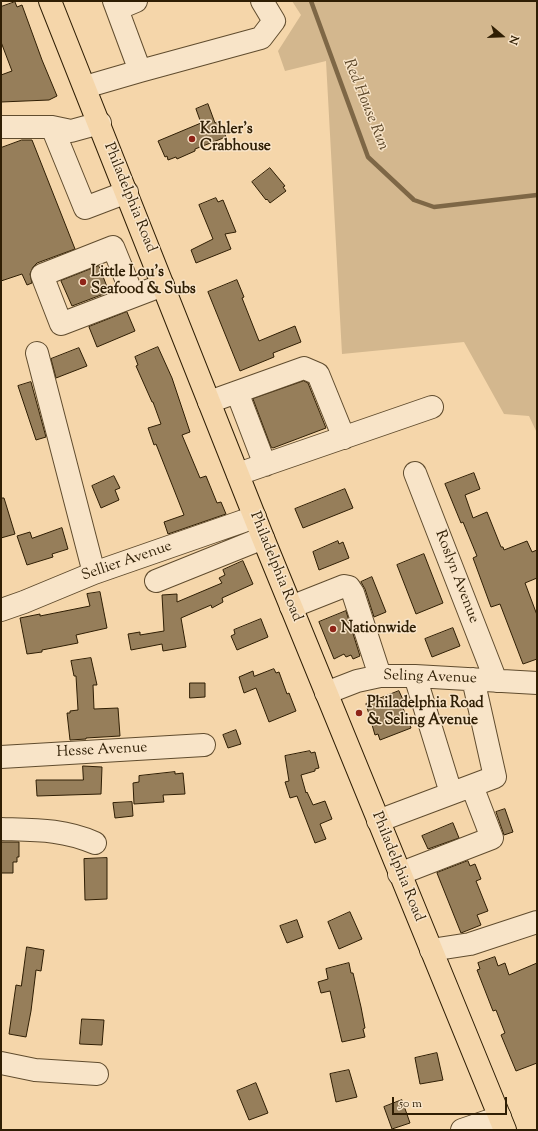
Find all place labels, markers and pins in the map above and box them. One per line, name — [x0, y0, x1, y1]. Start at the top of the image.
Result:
place label: Kahler’s Crabhouse — [200, 121, 271, 156]
marker: Kahler’s Crabhouse — [187, 134, 197, 144]
place label: Little Lou’s Seafood & Subs — [91, 264, 196, 299]
marker: Little Lou’s Seafood & Subs — [78, 277, 88, 287]
place label: Nationwide — [341, 620, 416, 638]
marker: Nationwide — [328, 624, 338, 634]
place label: Philadelphia Road & Seling Avenue — [367, 695, 484, 730]
marker: Philadelphia Road & Seling Avenue — [354, 708, 364, 718]

